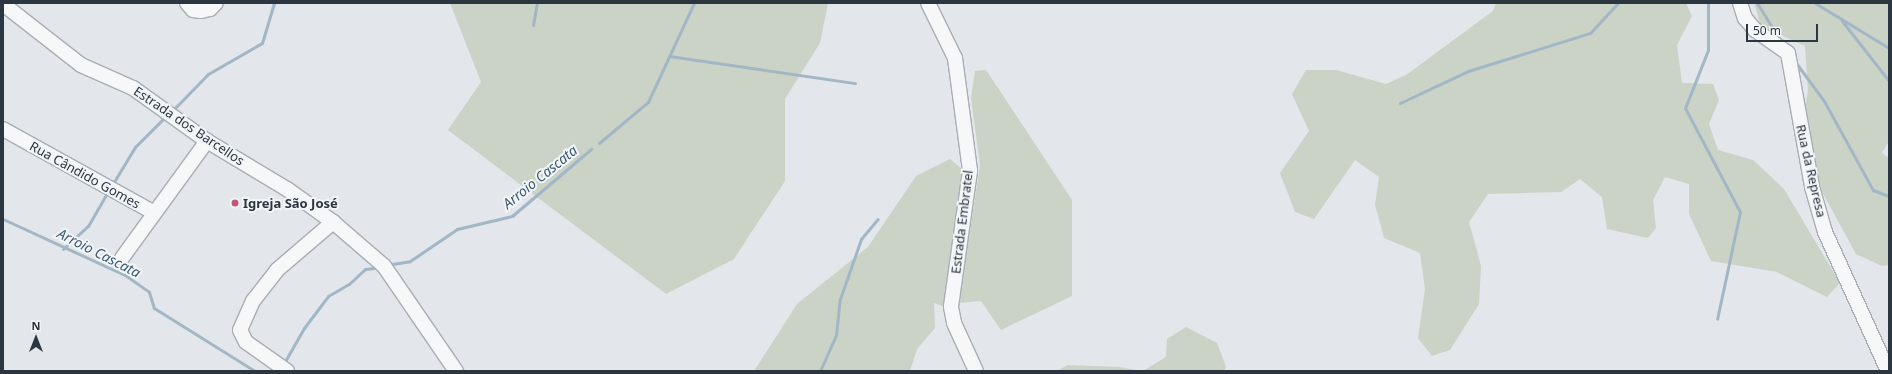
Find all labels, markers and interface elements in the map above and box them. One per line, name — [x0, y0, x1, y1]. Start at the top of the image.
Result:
scale bar — [1748, 16, 1820, 42]
text: 50 m — [1753, 22, 1781, 39]
street label: Estrada dos Barcellos — [131, 83, 247, 169]
street label: Rua da Represa — [1793, 123, 1829, 219]
street label: Rua Cândido Gomes — [27, 138, 143, 212]
water label: Arroio Cascata — [499, 142, 581, 212]
street label: Estrada Embratel — [948, 169, 976, 275]
place label: Igreja São José — [243, 195, 338, 211]
marker: Igreja São José — [230, 198, 240, 208]
water label: Arroio Cascata — [55, 225, 143, 281]
north arrow — [16, 318, 56, 358]
text: N — [32, 318, 40, 333]

